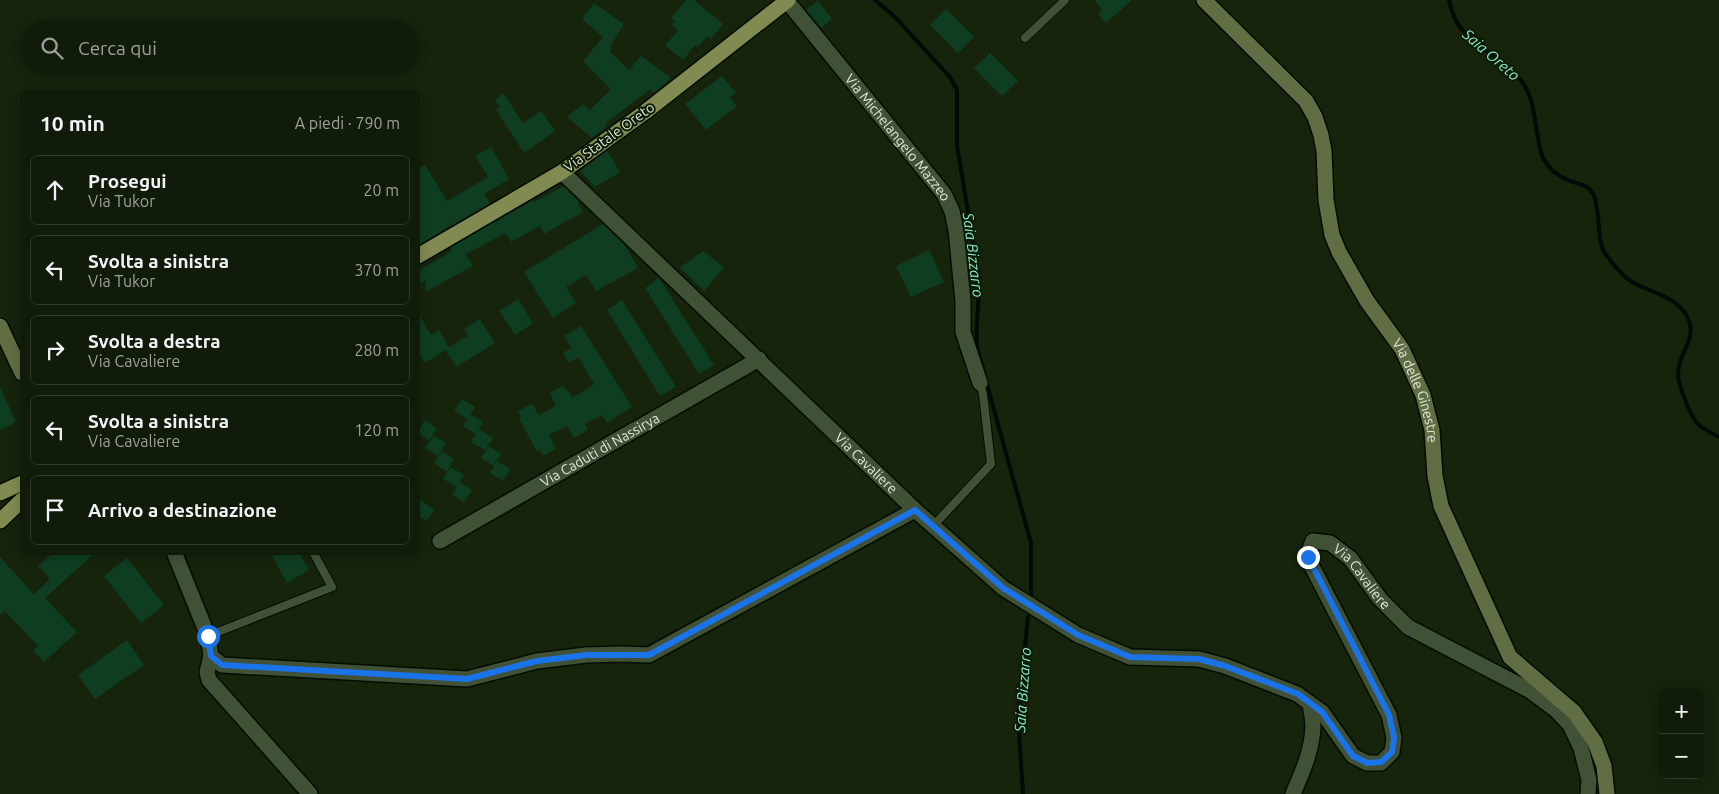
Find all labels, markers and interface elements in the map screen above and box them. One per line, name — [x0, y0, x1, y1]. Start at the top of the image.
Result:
search box — [20, 20, 420, 75]
water label: Saia Oreto — [1459, 25, 1523, 84]
icon: search — [38, 34, 66, 62]
text: Cerca qui — [78, 37, 157, 59]
street label: Via Michelangelo Mazzeo — [842, 71, 954, 203]
street label: Via Statale Oreto — [561, 99, 657, 175]
text: 10 min — [40, 111, 105, 135]
text: A piedi · 790 m — [295, 114, 400, 132]
text: Prosegui — [88, 170, 167, 192]
icon: ahead — [41, 176, 69, 204]
text: 20 m — [363, 181, 399, 199]
text: Via Tukor — [88, 192, 155, 210]
water label: Saia Bizzarro — [960, 211, 987, 298]
text: Svolta a sinistra — [88, 250, 229, 272]
icon: left — [41, 256, 69, 284]
text: 370 m — [354, 261, 399, 279]
text: Via Tukor — [88, 272, 155, 290]
text: Svolta a destra — [88, 330, 221, 352]
street label: Via delle Ginestre — [1389, 335, 1441, 443]
icon: right — [41, 336, 69, 364]
text: 280 m — [354, 341, 399, 359]
text: Via Cavaliere — [88, 352, 180, 370]
text: Svolta a sinistra — [88, 410, 229, 432]
street label: Via Caduti di Nassirya — [537, 410, 662, 490]
icon: left — [41, 416, 69, 444]
text: 120 m — [354, 421, 399, 439]
street label: Via Cavaliere — [831, 429, 901, 497]
text: Via Cavaliere — [88, 432, 180, 450]
icon: arrive — [41, 496, 69, 524]
text: Arrivo a destinazione — [88, 499, 277, 521]
street label: Via Cavaliere — [1330, 540, 1394, 613]
route end — [1297, 546, 1320, 569]
route start — [197, 625, 220, 648]
water label: Saia Bizzarro — [1011, 647, 1034, 734]
map controls — [1659, 689, 1704, 779]
button: + — [1659, 689, 1704, 734]
button: − — [1659, 734, 1704, 779]

